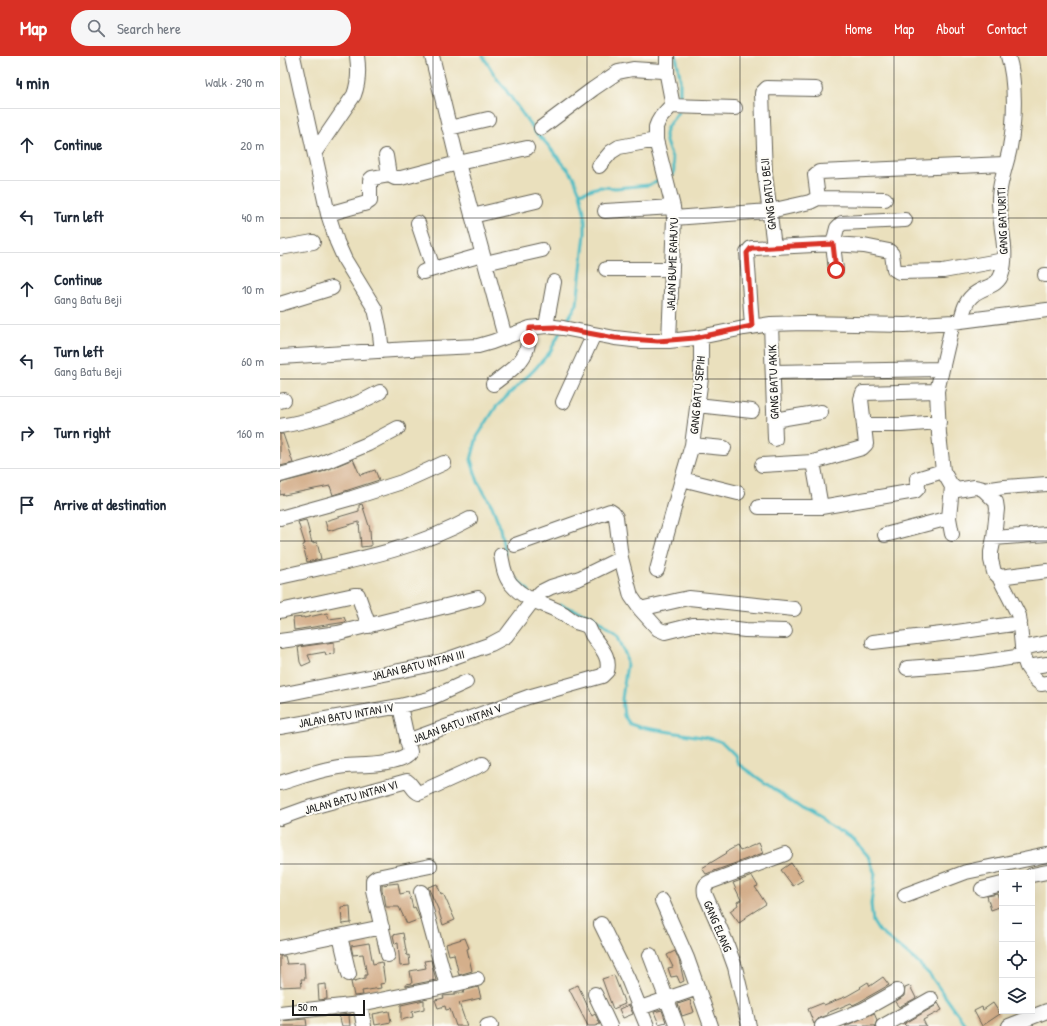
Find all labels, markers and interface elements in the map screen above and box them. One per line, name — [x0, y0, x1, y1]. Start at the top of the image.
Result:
search box — [71, 10, 351, 46]
text: Map — [20, 15, 47, 41]
icon: search — [85, 17, 107, 39]
text: Search here — [117, 18, 181, 39]
text: Home — [845, 19, 872, 38]
text: Map — [894, 19, 914, 38]
text: About — [936, 19, 965, 38]
text: Contact — [987, 19, 1027, 38]
text: 4 min — [16, 71, 49, 94]
text: Walk · 290 m — [205, 73, 264, 91]
icon: ahead — [16, 134, 38, 156]
text: Continue — [54, 134, 102, 155]
text: 20 m — [240, 136, 264, 154]
street label: GANG BATU BEJI — [756, 157, 780, 231]
street label: GANG BATURITI — [992, 187, 1012, 255]
icon: left — [16, 206, 38, 228]
text: Turn left — [54, 206, 104, 227]
text: 40 m — [241, 208, 264, 226]
street label: JALAN BUME RAHUYU — [662, 217, 682, 311]
route start — [827, 261, 845, 279]
text: Continue — [54, 269, 102, 290]
icon: ahead — [16, 278, 38, 300]
text: 10 m — [242, 280, 264, 298]
text: Gang Batu Beji — [54, 290, 122, 308]
route end — [520, 330, 538, 348]
text: Turn left — [54, 341, 104, 362]
street label: GANG BATU AKIK — [763, 344, 783, 420]
icon: left — [16, 350, 38, 372]
text: 60 m — [241, 352, 264, 370]
street label: GANG BATU SEPIH — [685, 355, 709, 435]
text: Gang Batu Beji — [54, 362, 122, 380]
icon: right — [16, 422, 38, 444]
text: Turn right — [54, 422, 110, 443]
text: 160 m — [236, 424, 264, 442]
icon: arrive — [16, 494, 38, 516]
text: Arrive at destination — [54, 494, 166, 515]
street label: JALAN BATU INTAN III — [370, 645, 466, 685]
street label: JALAN BATU INTAN IV — [297, 698, 395, 732]
street label: JALAN BATU INTAN V — [410, 699, 504, 747]
street label: JALAN BATU INTAN VI — [302, 776, 400, 818]
map controls — [999, 870, 1035, 1014]
button: + — [999, 870, 1035, 906]
street label: GANG ELANG — [700, 898, 737, 955]
button: − — [999, 906, 1035, 942]
button: locate — [999, 942, 1035, 978]
button: layers — [999, 978, 1035, 1014]
scale bar — [292, 998, 365, 1017]
text: 50 m — [298, 1000, 318, 1014]

